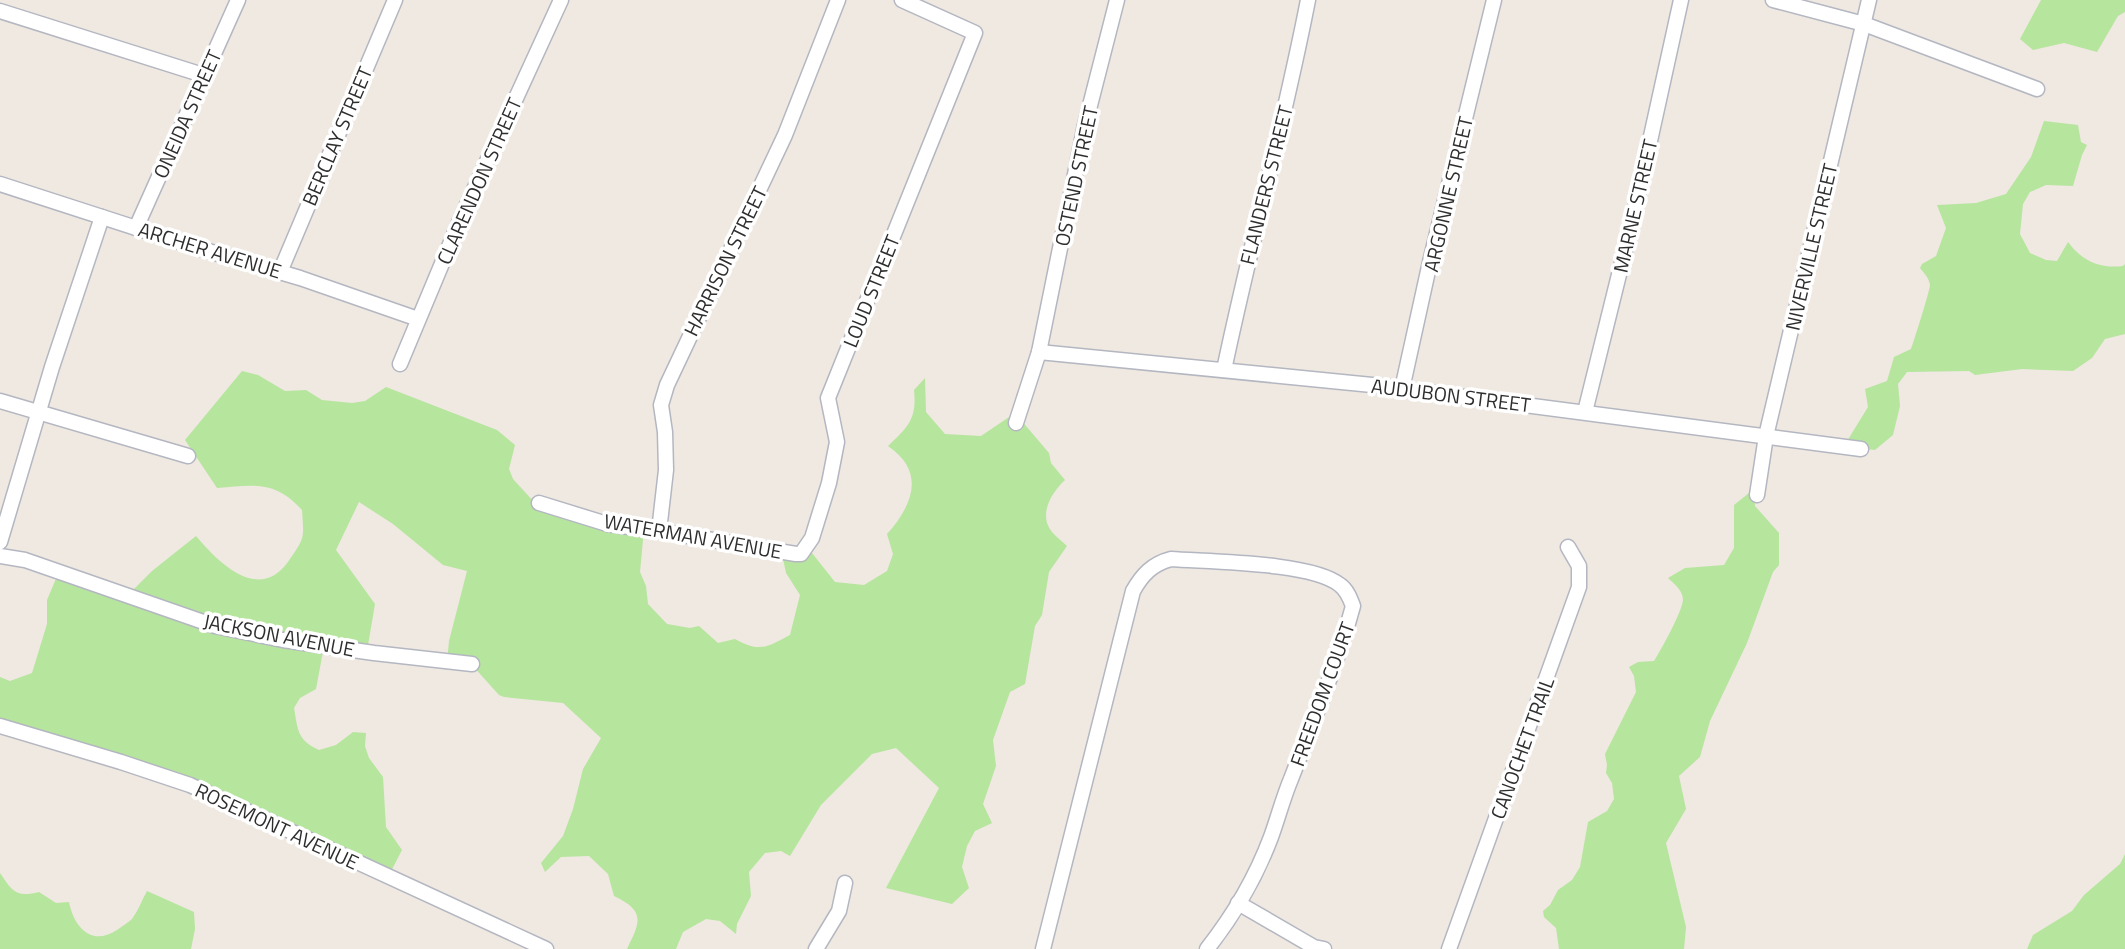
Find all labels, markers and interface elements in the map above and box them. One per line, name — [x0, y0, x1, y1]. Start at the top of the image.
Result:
street label: ONEIDA STREET — [145, 44, 229, 183]
street label: BERCLAY STREET — [294, 61, 380, 210]
street label: CLARENDON STREET — [428, 92, 530, 269]
street label: OSTEND STREET — [1046, 102, 1106, 249]
street label: FLANDERS STREET — [1231, 102, 1301, 268]
street label: ARGONNE STREET — [1415, 113, 1481, 275]
street label: MARNE STREET — [1605, 136, 1666, 276]
street label: NIVERVILLE STREET — [1777, 160, 1845, 334]
street label: HARRISON STREET — [675, 180, 775, 341]
street label: ARCHER AVENUE — [135, 214, 285, 286]
street label: LOUD STREET — [834, 230, 908, 352]
street label: AUDUBON STREET — [1370, 370, 1533, 420]
street label: WATERMAN AVENUE — [602, 505, 784, 567]
street label: JACKSON AVENUE — [201, 605, 357, 665]
street label: FREEDOM COURT — [1282, 617, 1363, 771]
street label: CANOCHET TRAIL — [1482, 672, 1562, 823]
street label: ROSEMONT AVENUE — [190, 774, 364, 878]

